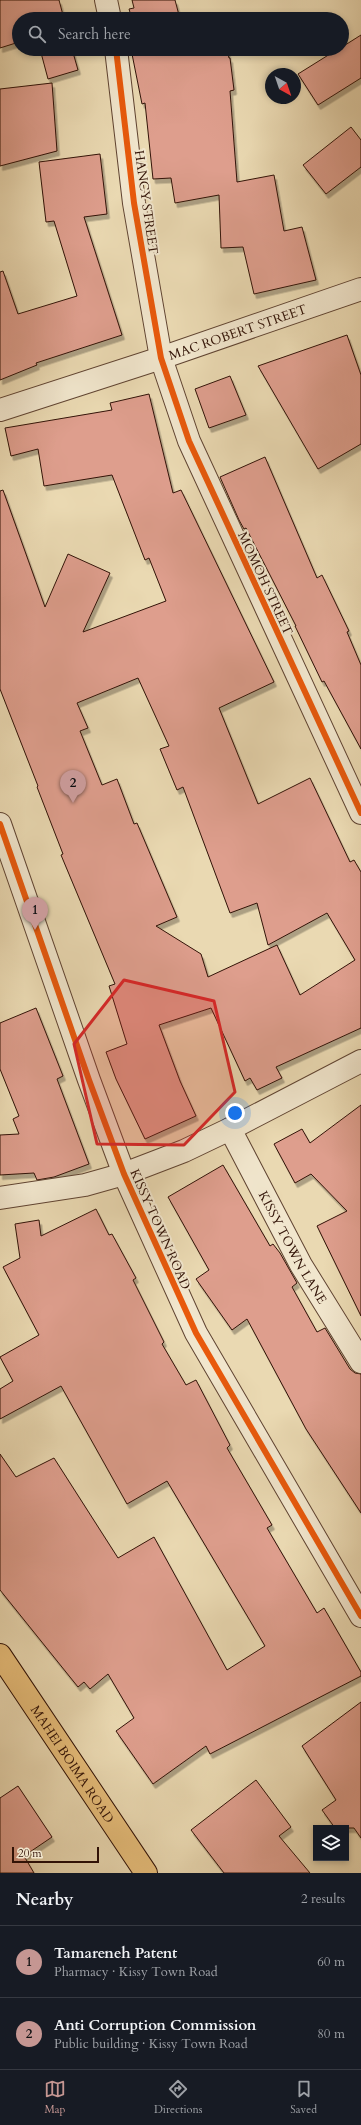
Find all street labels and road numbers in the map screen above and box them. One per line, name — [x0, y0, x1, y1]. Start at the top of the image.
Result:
street label: HANCY STREET — [130, 149, 162, 256]
street label: MAC ROBERT STREET — [166, 300, 310, 365]
street label: MOMOH STREET — [233, 529, 297, 638]
street label: KISSY TOWN ROAD — [125, 1166, 195, 1292]
street label: KISSY TOWN LANE — [254, 1188, 331, 1307]
street label: MAHEI BOIMA ROAD — [26, 1702, 118, 1827]

